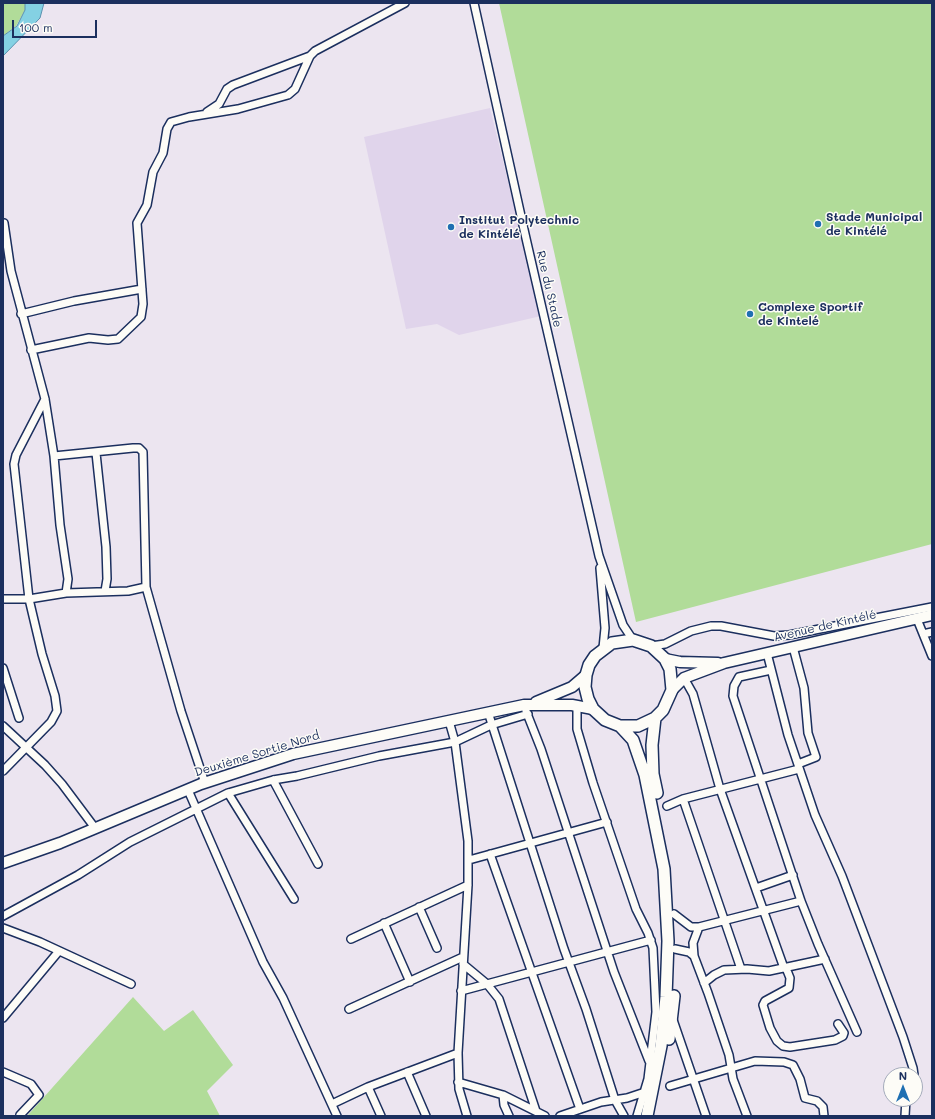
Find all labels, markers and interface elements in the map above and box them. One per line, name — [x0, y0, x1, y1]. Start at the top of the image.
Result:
scale bar — [14, 12, 99, 38]
text: 100 m — [19, 19, 53, 35]
place label: Stade Municipal de Kintélé — [826, 210, 922, 238]
place label: Institut Polytechnic de Kintélé — [459, 213, 579, 241]
marker: Stade Municipal de Kintélé — [813, 219, 823, 229]
marker: Institut Polytechnic de Kintélé — [446, 222, 456, 232]
street label: Rue du Stade — [533, 249, 565, 329]
place label: Complexe Sportif de Kintelé — [758, 300, 863, 328]
marker: Complexe Sportif de Kintelé — [745, 309, 755, 319]
street label: Avenue de Kintélé — [772, 607, 878, 645]
street label: Deuxième Sortie Nord — [193, 728, 321, 780]
north arrow — [883, 1067, 923, 1107]
text: N — [899, 1068, 907, 1083]

